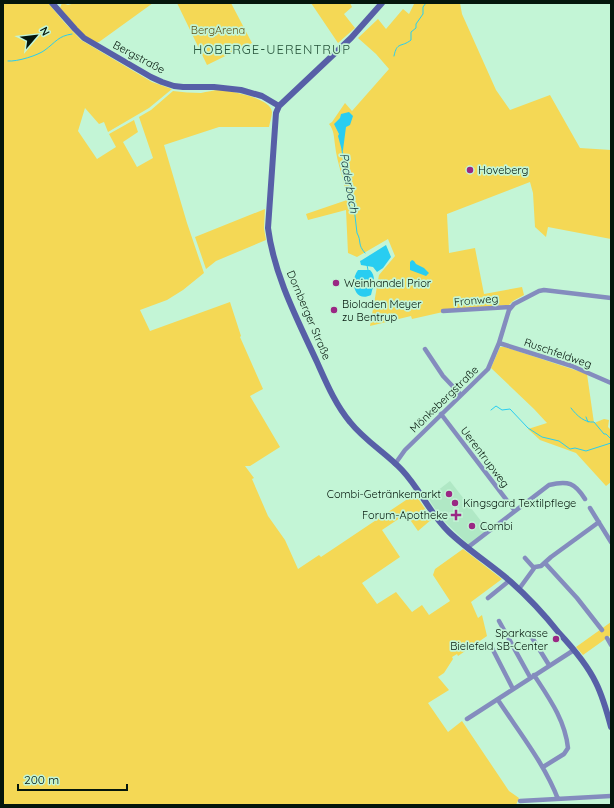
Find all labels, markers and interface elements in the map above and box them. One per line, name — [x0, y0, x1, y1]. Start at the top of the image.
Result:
north arrow — [16, 16, 56, 56]
park label: BergArena — [191, 23, 245, 37]
text: N — [37, 24, 53, 38]
street label: Bergstraße — [111, 38, 167, 76]
district label: HOBERGE-UERENTRUP — [193, 41, 351, 57]
water label: Paderbach — [337, 152, 362, 214]
place label: Hoveberg — [478, 163, 528, 177]
marker: Hoveberg — [465, 165, 475, 175]
street label: Dornberger Straße — [284, 268, 334, 362]
place label: Weinhandel Prior — [344, 276, 432, 290]
marker: Weinhandel Prior — [331, 278, 341, 288]
street label: Fronweg — [453, 291, 499, 309]
place label: Bioladen Meyer zu Bentrup — [342, 297, 422, 324]
marker: Bioladen Meyer zu Bentrup — [329, 305, 339, 315]
street label: Ruschfeldweg — [522, 335, 594, 371]
street label: Mönkebergstraße — [407, 363, 481, 435]
street label: Uerentrupweg — [457, 424, 513, 490]
place label: Combi-Getränkemarkt — [327, 487, 441, 501]
marker: Combi-Getränkemarkt — [444, 489, 454, 499]
place label: Kingsgard Textilpflege — [463, 496, 576, 510]
marker: Kingsgard Textilpflege — [450, 498, 460, 508]
place label: Forum-Apotheke — [362, 508, 448, 522]
marker: Forum-Apotheke — [451, 510, 461, 520]
place label: Combi — [480, 519, 513, 533]
marker: Combi — [467, 521, 477, 531]
place label: Sparkasse Bielefeld SB-Center — [450, 626, 549, 653]
marker: Sparkasse Bielefeld SB-Center — [551, 634, 561, 644]
scale bar — [18, 766, 127, 792]
text: 200 m — [24, 772, 59, 787]

